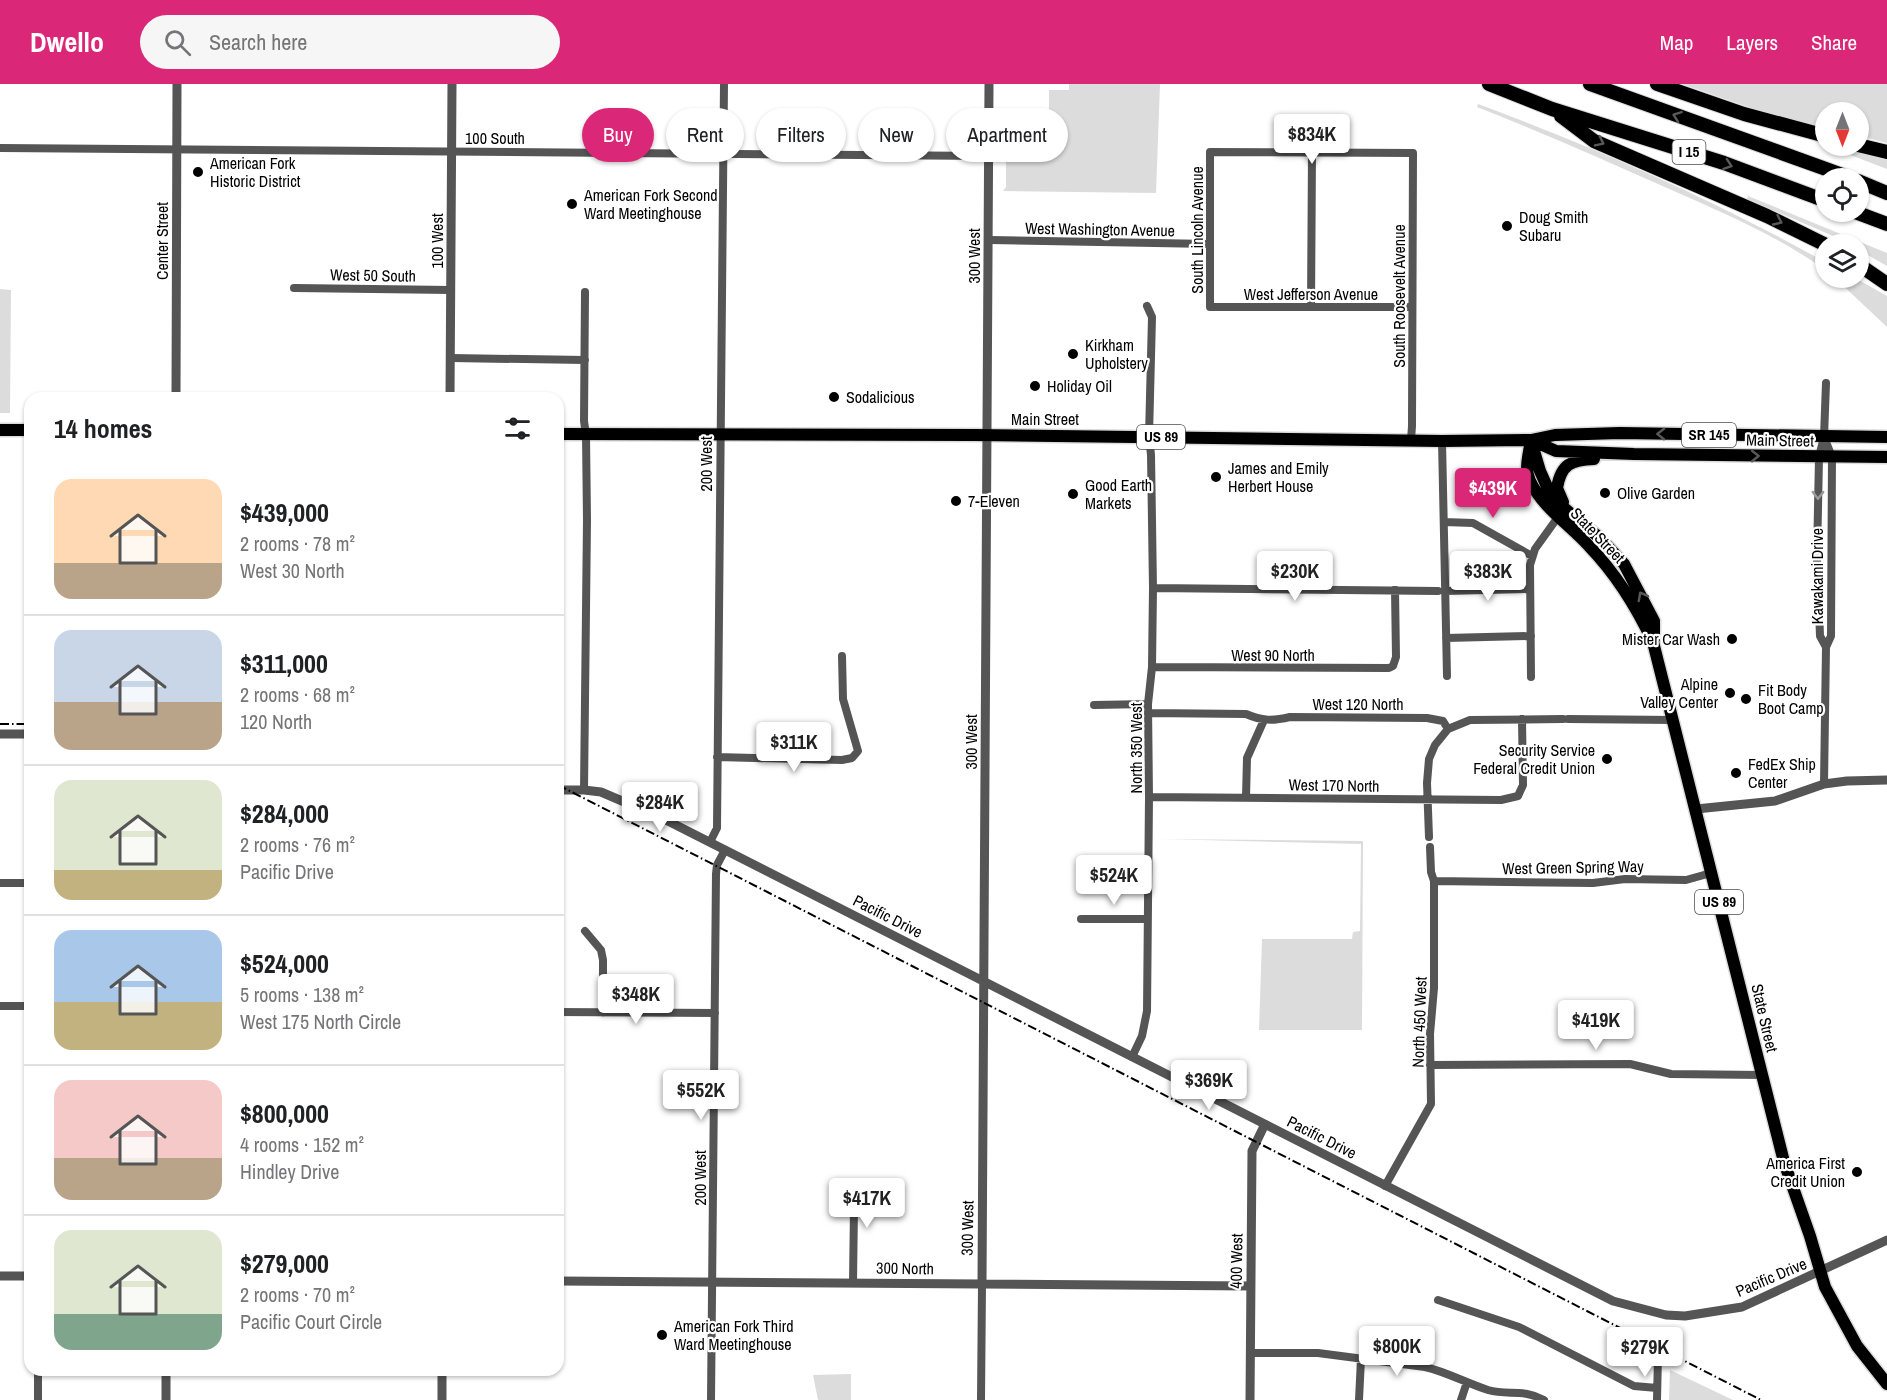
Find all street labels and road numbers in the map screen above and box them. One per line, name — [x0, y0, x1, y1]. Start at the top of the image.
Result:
street label: 100 South — [465, 127, 525, 149]
road number: I 15 — [1672, 140, 1706, 164]
street label: South Lincoln Avenue — [1186, 166, 1208, 294]
street label: Center Street — [151, 202, 173, 280]
street label: 100 West — [426, 213, 448, 269]
street label: West Washington Avenue — [1025, 217, 1175, 241]
street label: South Roosevelt Avenue — [1388, 224, 1410, 368]
street label: 300 West — [963, 228, 985, 284]
street label: West 50 South — [330, 263, 416, 287]
street label: West Jefferson Avenue — [1244, 283, 1378, 305]
street label: Main Street — [1011, 408, 1079, 430]
road number: SR 145 — [1682, 423, 1736, 447]
road number: US 89 — [1137, 425, 1185, 449]
street label: Main Street — [1746, 428, 1814, 452]
street label: 200 West — [695, 436, 717, 492]
street label: State Street — [1566, 502, 1630, 568]
street label: Kawakami Drive — [1806, 528, 1828, 624]
street label: West 90 North — [1231, 644, 1315, 666]
street label: West 120 North — [1313, 693, 1403, 715]
street label: North 350 West — [1125, 702, 1147, 793]
street label: 300 West — [960, 714, 982, 770]
street label: West 170 North — [1288, 773, 1380, 797]
street label: West Green Spring Way — [1502, 855, 1644, 879]
street label: Pacific Drive — [850, 889, 926, 943]
road number: US 89 — [1695, 890, 1743, 914]
street label: North 450 West — [1406, 976, 1432, 1068]
street label: State Street — [1746, 982, 1784, 1055]
street label: Pacific Drive — [1284, 1110, 1360, 1164]
street label: 200 West — [689, 1150, 711, 1206]
street label: 300 West — [956, 1200, 978, 1256]
street label: 400 West — [1225, 1233, 1247, 1289]
street label: Pacific Drive — [1732, 1252, 1810, 1302]
street label: 300 North — [876, 1256, 934, 1280]

